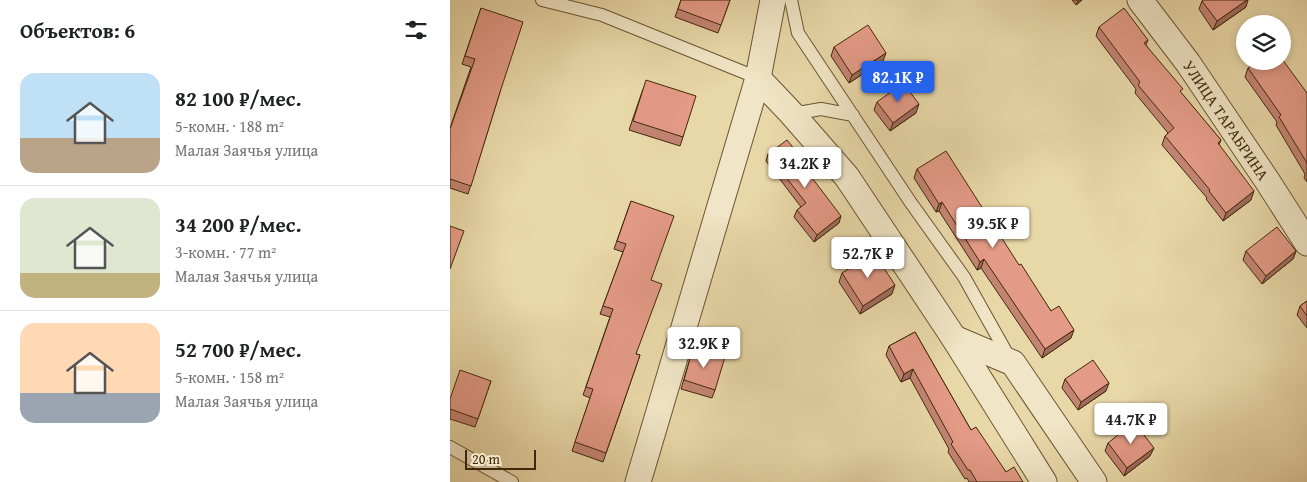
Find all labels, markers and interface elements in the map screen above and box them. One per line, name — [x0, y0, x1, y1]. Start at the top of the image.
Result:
text: Объектов: 6 — [20, 15, 135, 46]
map controls — [1236, 15, 1291, 70]
button: layers — [1236, 15, 1291, 70]
icon: filters — [402, 16, 430, 44]
street label: УЛИЦА ТАРАБРИНА — [1177, 55, 1276, 185]
pin: 82.1K ₽ — [852, 61, 944, 103]
text: 82.1K ₽ — [872, 65, 924, 89]
text: 82 100 ₽/мес. — [175, 83, 301, 114]
icon: home — [60, 93, 120, 153]
text: 5-комн. · 188 m² — [175, 114, 284, 138]
text: Малая Заячья улица — [175, 138, 318, 162]
pin: 34.2K ₽ — [759, 146, 851, 189]
text: 34.2K ₽ — [779, 151, 831, 175]
pin: 39.5K ₽ — [947, 206, 1039, 249]
text: 34 200 ₽/мес. — [175, 209, 301, 240]
text: 39.5K ₽ — [967, 211, 1019, 235]
icon: home — [60, 218, 120, 278]
pin: 52.7K ₽ — [822, 236, 914, 279]
text: 3-комн. · 77 m² — [175, 240, 276, 264]
text: 52.7K ₽ — [842, 241, 894, 265]
text: Малая Заячья улица — [175, 264, 318, 288]
pin: 32.9K ₽ — [658, 326, 750, 369]
text: 32.9K ₽ — [678, 331, 730, 355]
text: 52 700 ₽/мес. — [175, 334, 301, 365]
icon: home — [60, 343, 120, 403]
text: 5-комн. · 158 m² — [175, 365, 284, 389]
text: Малая Заячья улица — [175, 389, 318, 413]
pin: 44.7K ₽ — [1085, 402, 1177, 445]
text: 44.7K ₽ — [1105, 407, 1157, 431]
scale bar — [465, 447, 536, 470]
text: 20 m — [472, 449, 500, 469]

